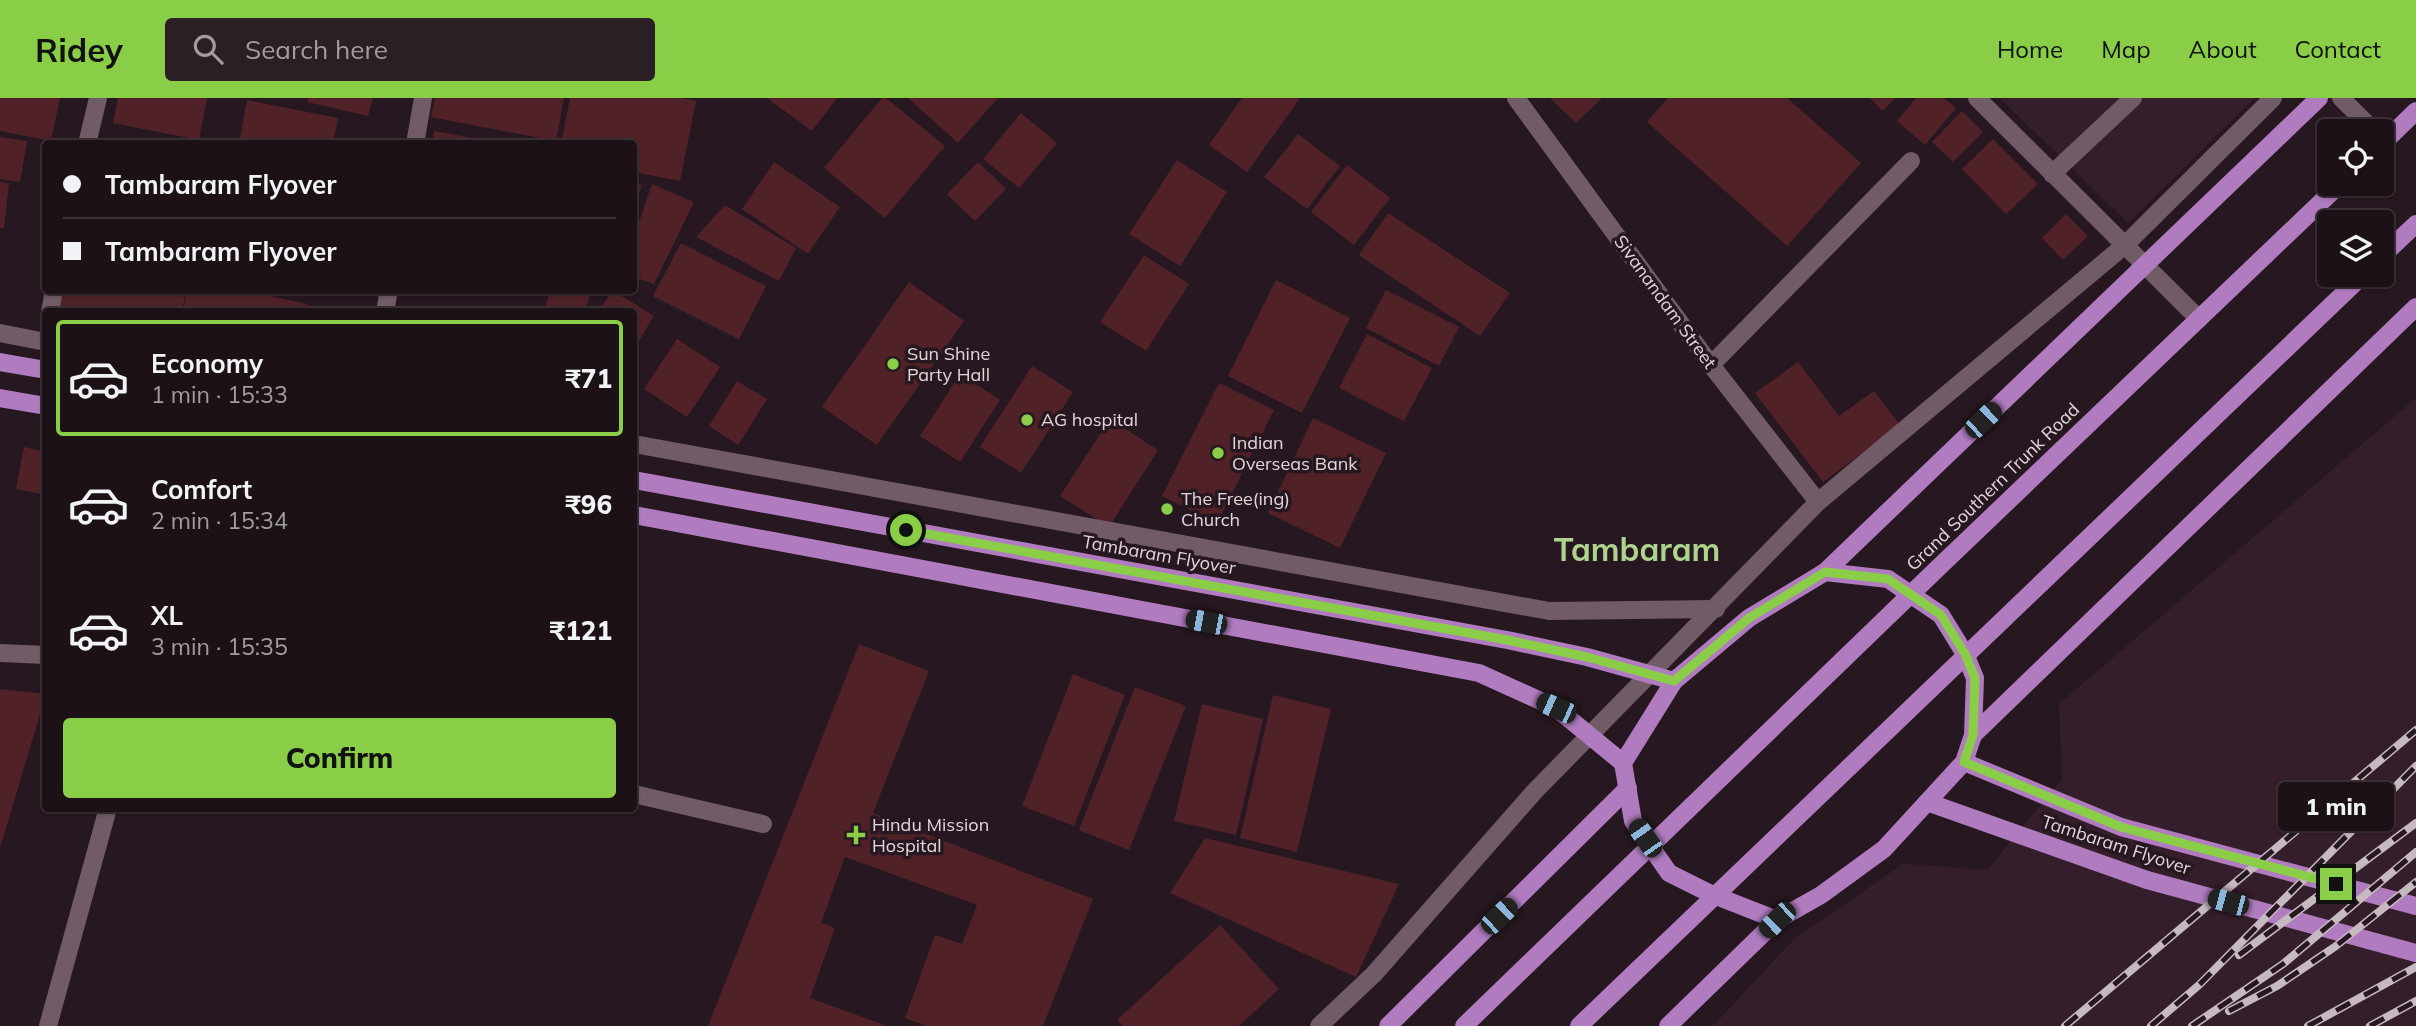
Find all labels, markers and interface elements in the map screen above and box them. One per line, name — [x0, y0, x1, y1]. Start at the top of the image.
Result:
search box — [165, 18, 655, 81]
text: Ridey — [35, 29, 123, 70]
icon: search — [189, 30, 227, 68]
text: Search here — [245, 33, 388, 66]
text: Home — [1997, 34, 2063, 64]
text: Map — [2101, 34, 2151, 64]
text: About — [2189, 34, 2257, 64]
text: Contact — [2295, 34, 2381, 64]
map controls — [2317, 119, 2394, 287]
button: locate — [2317, 119, 2394, 196]
text: Tambaram Flyover — [105, 168, 337, 201]
button: layers — [2317, 210, 2394, 287]
street label: Sivanandam Street — [1609, 230, 1722, 373]
text: Tambaram Flyover — [105, 235, 337, 268]
place label: Sun Shine Party Hall — [907, 342, 990, 386]
icon: car — [67, 347, 130, 410]
text: Economy — [151, 347, 263, 380]
marker: Sun Shine Party Hall — [885, 356, 901, 372]
text: ₹71 — [565, 362, 612, 395]
text: 1 min · 15:33 — [151, 380, 288, 409]
street label: Grand Southern Trunk Road — [1901, 398, 2084, 575]
car — [1961, 398, 2006, 442]
place label: AG hospital — [1041, 408, 1138, 431]
marker: AG hospital — [1019, 412, 1035, 428]
place label: Indian Overseas Bank — [1232, 431, 1358, 475]
marker: Indian Overseas Bank — [1210, 445, 1226, 461]
icon: car — [67, 473, 130, 536]
text: Comfort — [151, 473, 252, 506]
place label: The Free(ing) Church — [1181, 487, 1290, 531]
text: ₹96 — [565, 488, 612, 521]
marker: The Free(ing) Church — [1159, 501, 1175, 517]
text: 2 min · 15:34 — [151, 506, 288, 535]
route start — [890, 514, 922, 546]
district label: Tambaram — [1554, 529, 1720, 569]
street label: Tambaram Flyover — [1081, 530, 1238, 579]
icon: car — [67, 599, 130, 662]
text: XL — [151, 599, 183, 632]
car — [1184, 608, 1229, 636]
text: ₹121 — [550, 614, 612, 647]
text: 3 min · 15:35 — [151, 632, 288, 661]
car — [1533, 690, 1580, 726]
button: Confirm — [63, 718, 616, 798]
callout: 1 min — [2278, 782, 2394, 832]
text: 1 min — [2305, 792, 2367, 821]
street label: Tambaram Flyover — [2039, 810, 2194, 880]
place label: Hindu Mission Hospital — [872, 813, 989, 857]
car — [1625, 815, 1666, 861]
marker: Hindu Mission Hospital — [846, 825, 866, 845]
route end — [2320, 868, 2352, 900]
car — [2205, 886, 2252, 918]
car — [1477, 894, 1522, 938]
car — [1755, 898, 1800, 942]

